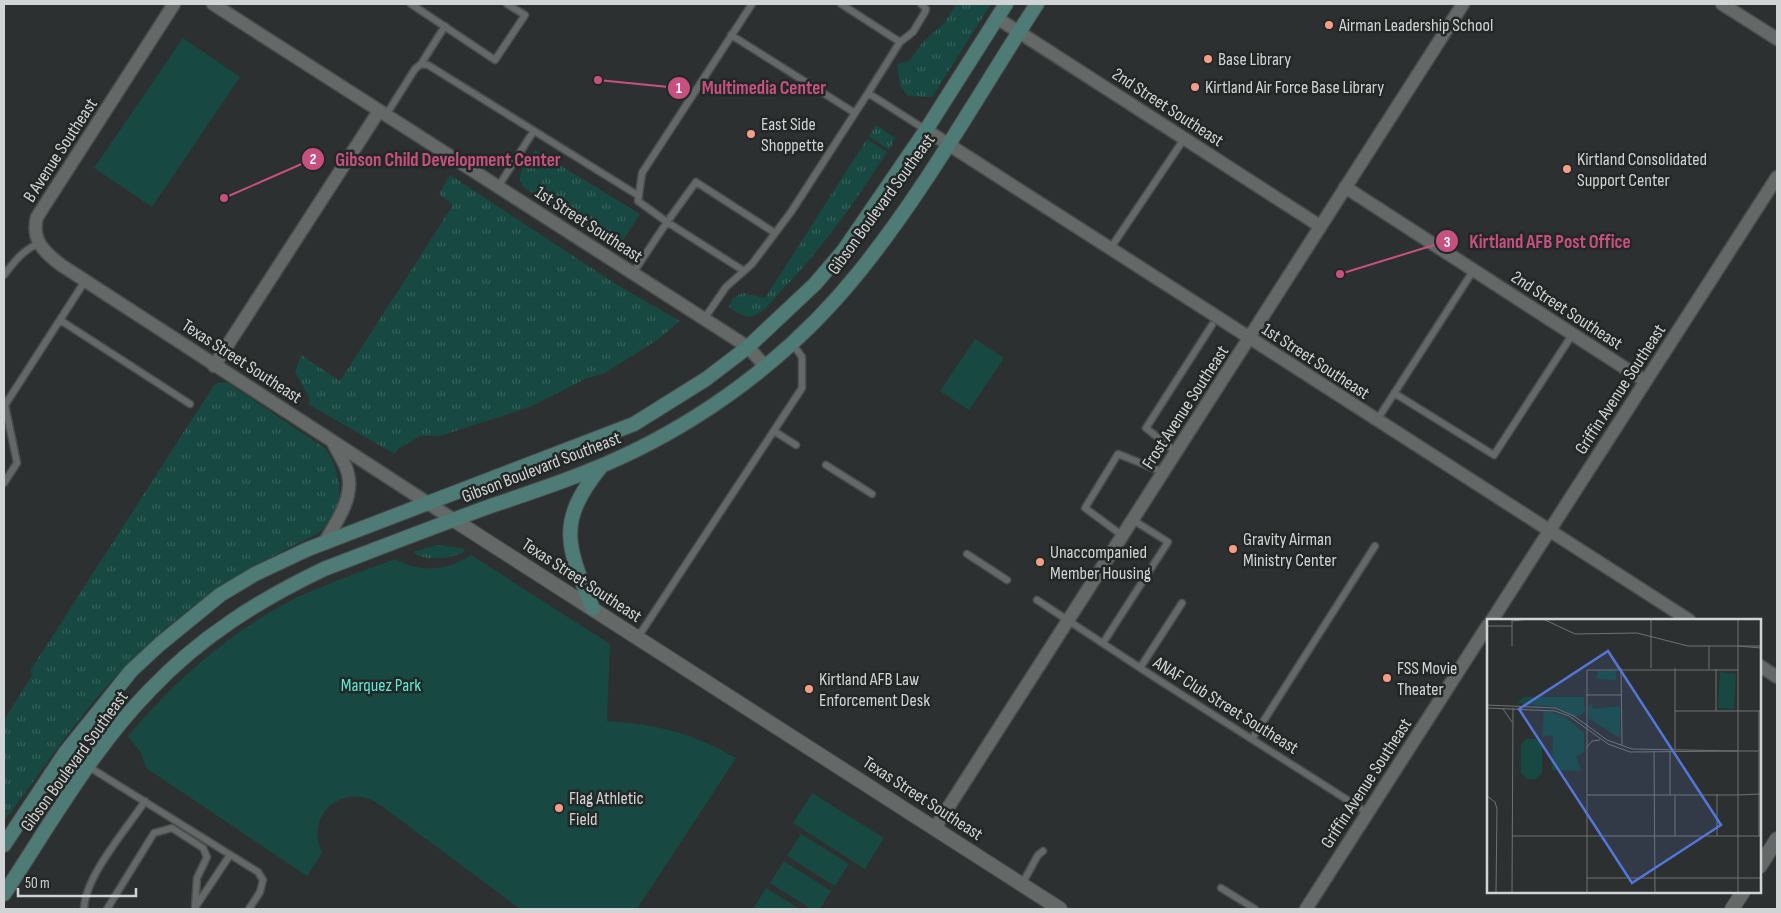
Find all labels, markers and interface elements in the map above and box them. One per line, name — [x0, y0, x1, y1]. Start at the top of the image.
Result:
place label: Airman Leadership School — [1338, 15, 1493, 36]
marker: Airman Leadership School — [1323, 19, 1335, 31]
place label: Base Library — [1218, 49, 1291, 70]
marker: Base Library — [1202, 53, 1214, 65]
street label: 2nd Street Southeast — [1108, 64, 1228, 151]
callout: Multimedia Center — [667, 71, 836, 105]
text: Multimedia Center — [702, 77, 826, 100]
place label: Kirtland Air Force Base Library — [1205, 77, 1384, 98]
text: 1 — [676, 79, 682, 98]
marker: Kirtland Air Force Base Library — [1189, 81, 1201, 93]
street label: B Avenue Southeast — [19, 94, 102, 206]
place label: East Side Shoppette — [761, 114, 824, 156]
marker: East Side Shoppette — [745, 128, 757, 140]
street label: Gibson Boulevard Southeast — [823, 129, 940, 279]
callout: Gibson Child Development Center — [300, 142, 570, 176]
text: Gibson Child Development Center — [335, 149, 561, 172]
place label: Kirtland Consolidated Support Center — [1577, 149, 1707, 191]
text: 2 — [310, 150, 316, 169]
marker: Kirtland Consolidated Support Center — [1561, 163, 1573, 175]
street label: 1st Street Southeast — [531, 182, 647, 267]
callout: Kirtland AFB Post Office — [1434, 224, 1641, 258]
text: Kirtland AFB Post Office — [1469, 231, 1631, 254]
text: 3 — [1444, 233, 1451, 252]
street label: 2nd Street Southeast — [1507, 267, 1627, 354]
street label: Texas Street Southeast — [178, 315, 306, 408]
street label: 1st Street Southeast — [1258, 319, 1374, 404]
street label: Griffin Avenue Southeast — [1571, 320, 1671, 458]
street label: Frost Avenue Southeast — [1138, 341, 1233, 473]
street label: Gibson Boulevard Southeast — [459, 427, 624, 507]
place label: Gravity Airman Ministry Center — [1243, 529, 1337, 571]
street label: Texas Street Southeast — [518, 534, 646, 627]
place label: Unaccompanied Member Housing — [1050, 542, 1151, 584]
marker: Gravity Airman Ministry Center — [1227, 543, 1239, 555]
marker: Unaccompanied Member Housing — [1034, 556, 1046, 568]
inset map — [1487, 619, 1761, 893]
street label: ANAF Club Street Southeast — [1148, 652, 1303, 759]
place label: FSS Movie Theater — [1397, 658, 1457, 700]
place label: Kirtland AFB Law Enforcement Desk — [819, 669, 930, 711]
marker: FSS Movie Theater — [1381, 672, 1393, 684]
park label: Marquez Park — [341, 675, 421, 696]
marker: Kirtland AFB Law Enforcement Desk — [803, 683, 815, 695]
street label: Gibson Boulevard Southeast — [16, 686, 133, 836]
street label: Griffin Avenue Southeast — [1317, 714, 1417, 852]
street label: Texas Street Southeast — [859, 752, 987, 845]
place label: Flag Athletic Field — [569, 788, 644, 830]
marker: Flag Athletic Field — [553, 802, 565, 814]
scale bar — [18, 866, 135, 898]
text: 50 m — [25, 874, 50, 893]

